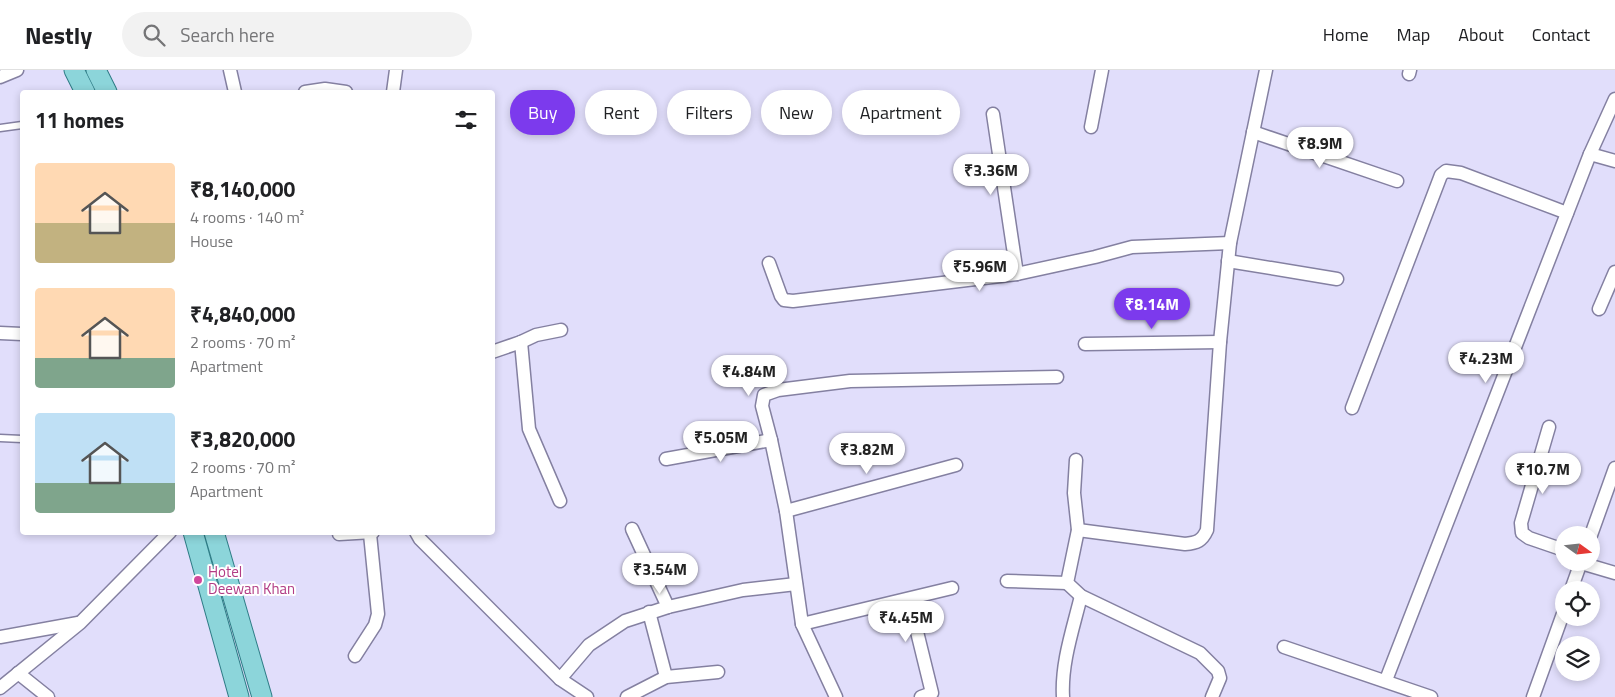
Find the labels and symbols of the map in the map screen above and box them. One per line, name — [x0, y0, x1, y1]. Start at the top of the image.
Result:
pin: ₹8.9M — [1285, 126, 1355, 169]
pin: ₹3.36M — [950, 154, 1032, 196]
pin: ₹5.96M — [939, 250, 1021, 292]
pin: ₹8.14M — [1111, 288, 1193, 330]
pin: ₹4.23M — [1445, 342, 1527, 384]
pin: ₹4.84M — [708, 354, 790, 397]
pin: ₹5.05M — [680, 420, 762, 463]
pin: ₹3.82M — [826, 432, 908, 475]
pin: ₹10.7M — [1502, 452, 1584, 495]
north arrow — [1555, 526, 1600, 571]
pin: ₹3.54M — [619, 552, 701, 595]
place label: Hotel Deewan Khan — [208, 560, 295, 600]
marker: Hotel Deewan Khan — [192, 574, 204, 586]
pin: ₹4.45M — [865, 600, 947, 643]

